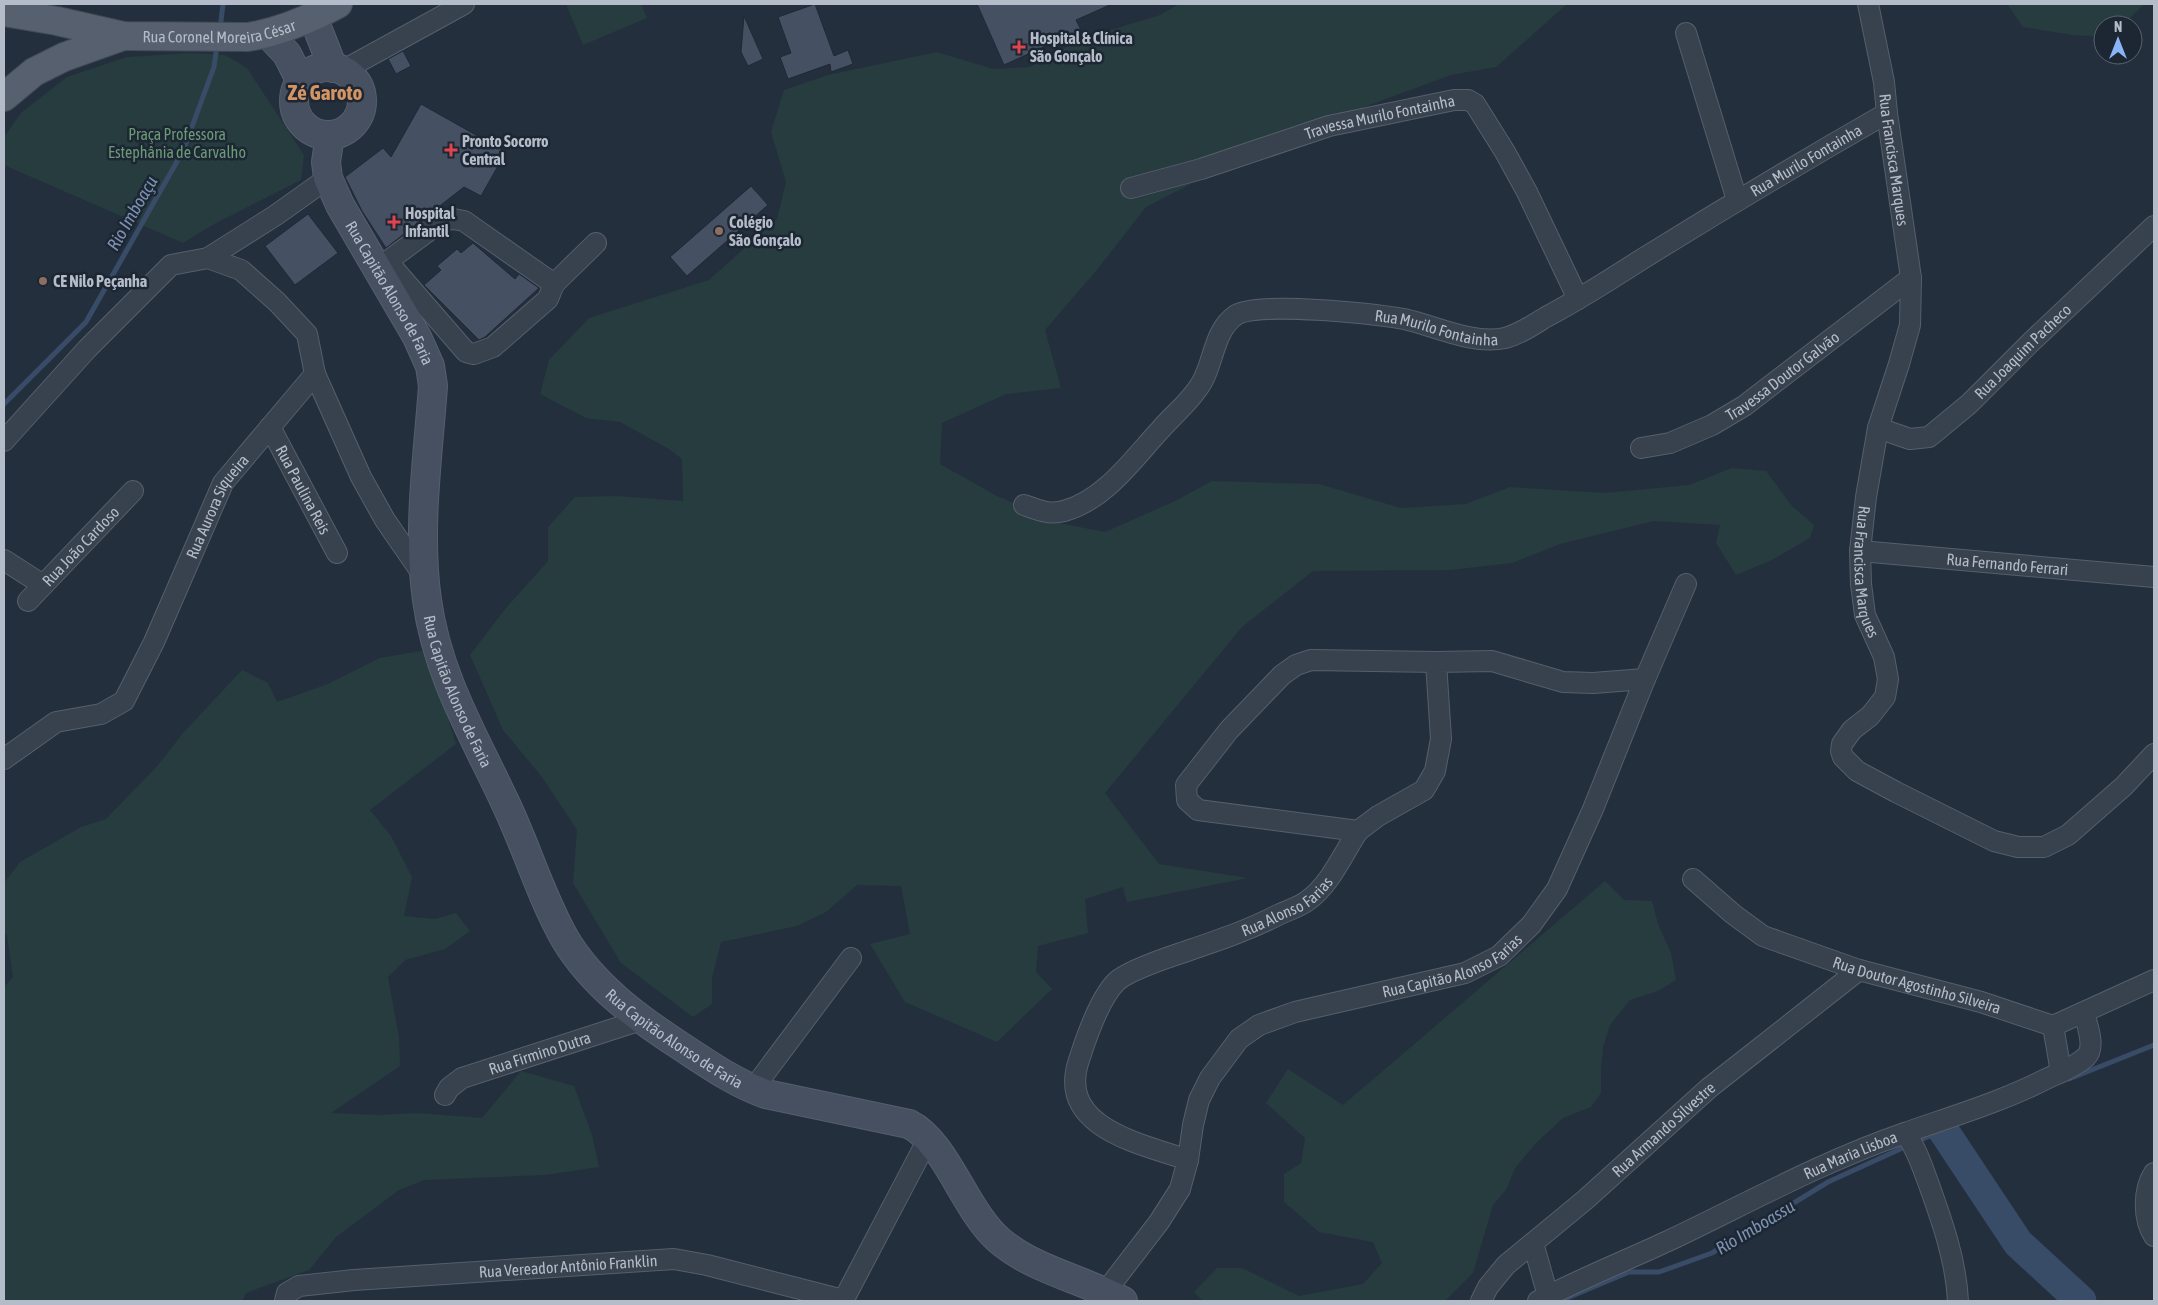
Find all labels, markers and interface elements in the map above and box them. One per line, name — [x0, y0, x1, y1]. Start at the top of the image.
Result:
north arrow — [2093, 15, 2143, 65]
street label: Rua Coronel Moreira César — [142, 16, 298, 46]
text: N — [2114, 19, 2122, 35]
place label: Hospital & Clínica São Gonçalo — [1030, 29, 1133, 65]
marker: Hospital & Clínica São Gonçalo — [1012, 40, 1026, 54]
district label: Zé Garoto — [288, 80, 362, 104]
street label: Travessa Murilo Fontainha — [1302, 91, 1456, 143]
street label: Rua Francisca Marques — [1876, 93, 1912, 227]
street label: Rua Murilo Fontainha — [1747, 120, 1865, 200]
park label: Praça Professora Estephânia de Carvalho — [108, 125, 246, 162]
place label: Pronto Socorro Central — [462, 132, 549, 168]
marker: Pronto Socorro Central — [444, 143, 458, 157]
water label: Rio Imboaçu — [102, 172, 162, 254]
place label: Hospital Infantil — [405, 204, 456, 240]
place label: Colégio São Gonçalo — [729, 213, 802, 249]
marker: Hospital Infantil — [387, 215, 401, 229]
street label: Rua Capitão Alonso de Faria — [342, 218, 437, 367]
marker: Colégio São Gonçalo — [713, 225, 725, 237]
place label: CE Nilo Peçanha — [53, 272, 147, 290]
marker: CE Nilo Peçanha — [37, 275, 49, 287]
street label: Rua Joaquim Pacheco — [1971, 300, 2075, 402]
street label: Rua Murilo Fontainha — [1374, 306, 1499, 349]
street label: Travessa Doutor Galvão — [1722, 328, 1843, 424]
street label: Rua Paulina Reis — [272, 442, 334, 538]
street label: Rua Aurora Siqueira — [182, 451, 252, 561]
street label: Rua João Cardoso — [38, 503, 123, 589]
street label: Rua Francisca Marques — [1851, 505, 1883, 640]
street label: Rua Fernando Ferrari — [1946, 550, 2069, 578]
street label: Rua Capitão Alonso de Faria — [421, 614, 496, 770]
street label: Rua Alonso Farias — [1239, 873, 1336, 940]
street label: Rua Capitão Alonso Farias — [1380, 930, 1526, 1001]
street label: Rua Doutor Agostinho Silveira — [1831, 953, 2003, 1017]
street label: Rua Capitão Alonso de Faria — [602, 985, 746, 1092]
street label: Rua Firmino Dutra — [486, 1028, 593, 1078]
street label: Rua Armando Silvestre — [1608, 1078, 1718, 1180]
street label: Rua Maria Lisboa — [1801, 1127, 1900, 1183]
water label: Rio Imboassu — [1712, 1195, 1799, 1259]
street label: Rua Vereador Antônio Franklin — [478, 1251, 658, 1281]

